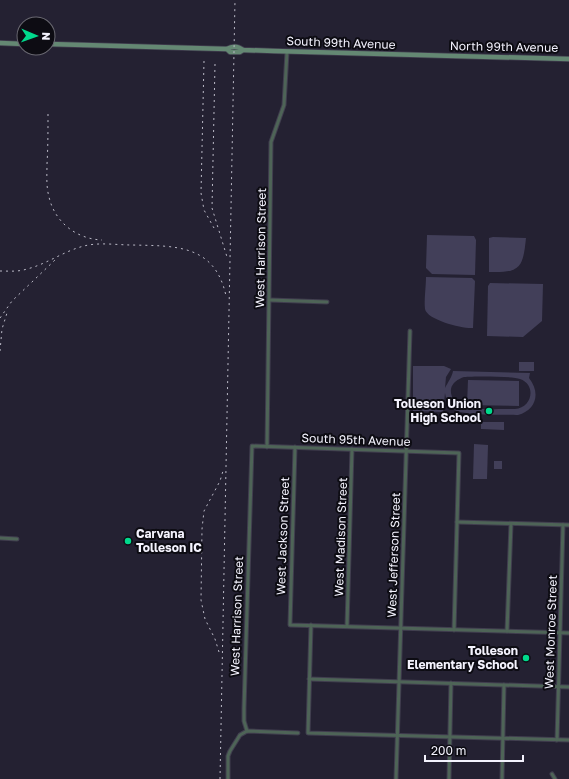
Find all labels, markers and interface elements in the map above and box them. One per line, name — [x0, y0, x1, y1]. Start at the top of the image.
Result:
north arrow — [16, 16, 56, 56]
text: N — [40, 32, 53, 41]
street label: South 99th Avenue — [286, 33, 396, 52]
street label: North 99th Avenue — [450, 38, 558, 55]
street label: West Harrison Street — [252, 188, 269, 308]
place label: Tolleson Union High School — [394, 396, 481, 425]
marker: Tolleson Union High School — [484, 406, 494, 416]
street label: South 95th Avenue — [301, 430, 411, 449]
street label: West Jackson Street — [273, 476, 292, 595]
street label: West Madison Street — [331, 477, 350, 597]
street label: West Jefferson Street — [384, 492, 403, 618]
place label: Carvana Tolleson IC — [136, 526, 202, 555]
marker: Carvana Tolleson IC — [123, 536, 133, 546]
street label: West Harrison Street — [227, 556, 246, 676]
street label: West Monroe Street — [541, 574, 560, 689]
place label: Tolleson Elementary School — [407, 643, 518, 672]
marker: Tolleson Elementary School — [521, 653, 531, 663]
scale bar — [425, 737, 523, 763]
text: 200 m — [431, 743, 466, 758]

